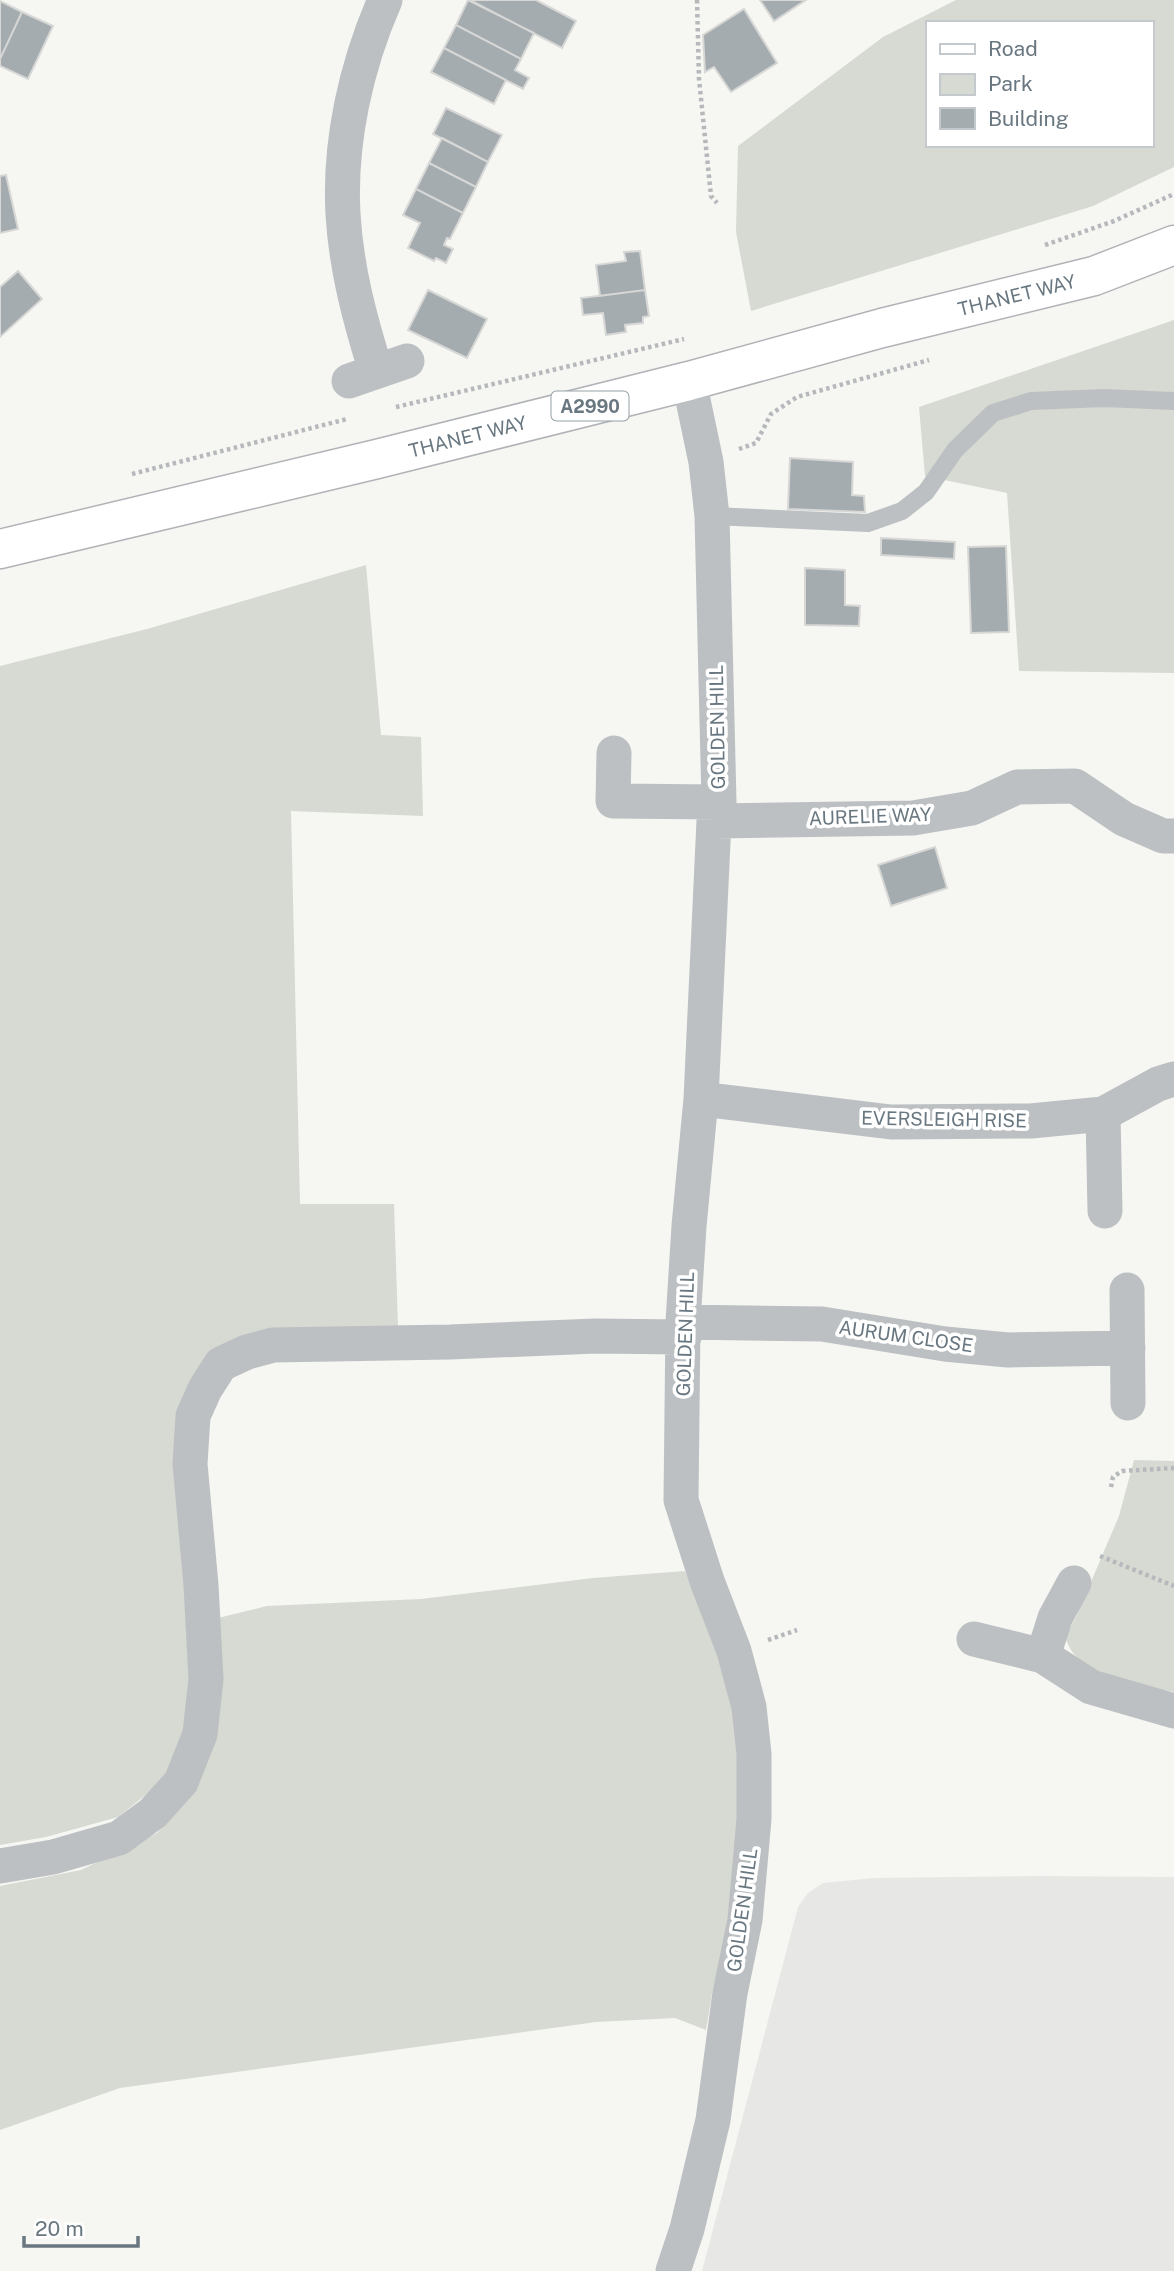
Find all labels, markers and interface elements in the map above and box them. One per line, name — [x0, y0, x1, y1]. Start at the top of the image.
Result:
legend — [926, 21, 1153, 147]
text: Road — [988, 36, 1038, 61]
text: Park — [988, 71, 1033, 96]
text: Building — [988, 106, 1069, 131]
street label: THANET WAY — [955, 270, 1078, 320]
road number: A2990 — [552, 392, 628, 420]
street label: THANET WAY — [406, 411, 529, 462]
street label: GOLDEN HILL — [705, 664, 729, 790]
street label: AURELIE WAY — [808, 803, 932, 829]
street label: EVERSLEIGH RISE — [861, 1107, 1027, 1131]
street label: GOLDEN HILL — [672, 1271, 698, 1397]
street label: AURUM CLOSE — [837, 1316, 975, 1356]
street label: GOLDEN HILL — [722, 1847, 762, 1973]
scale bar — [24, 2204, 138, 2248]
text: 20 m — [35, 2216, 84, 2241]

